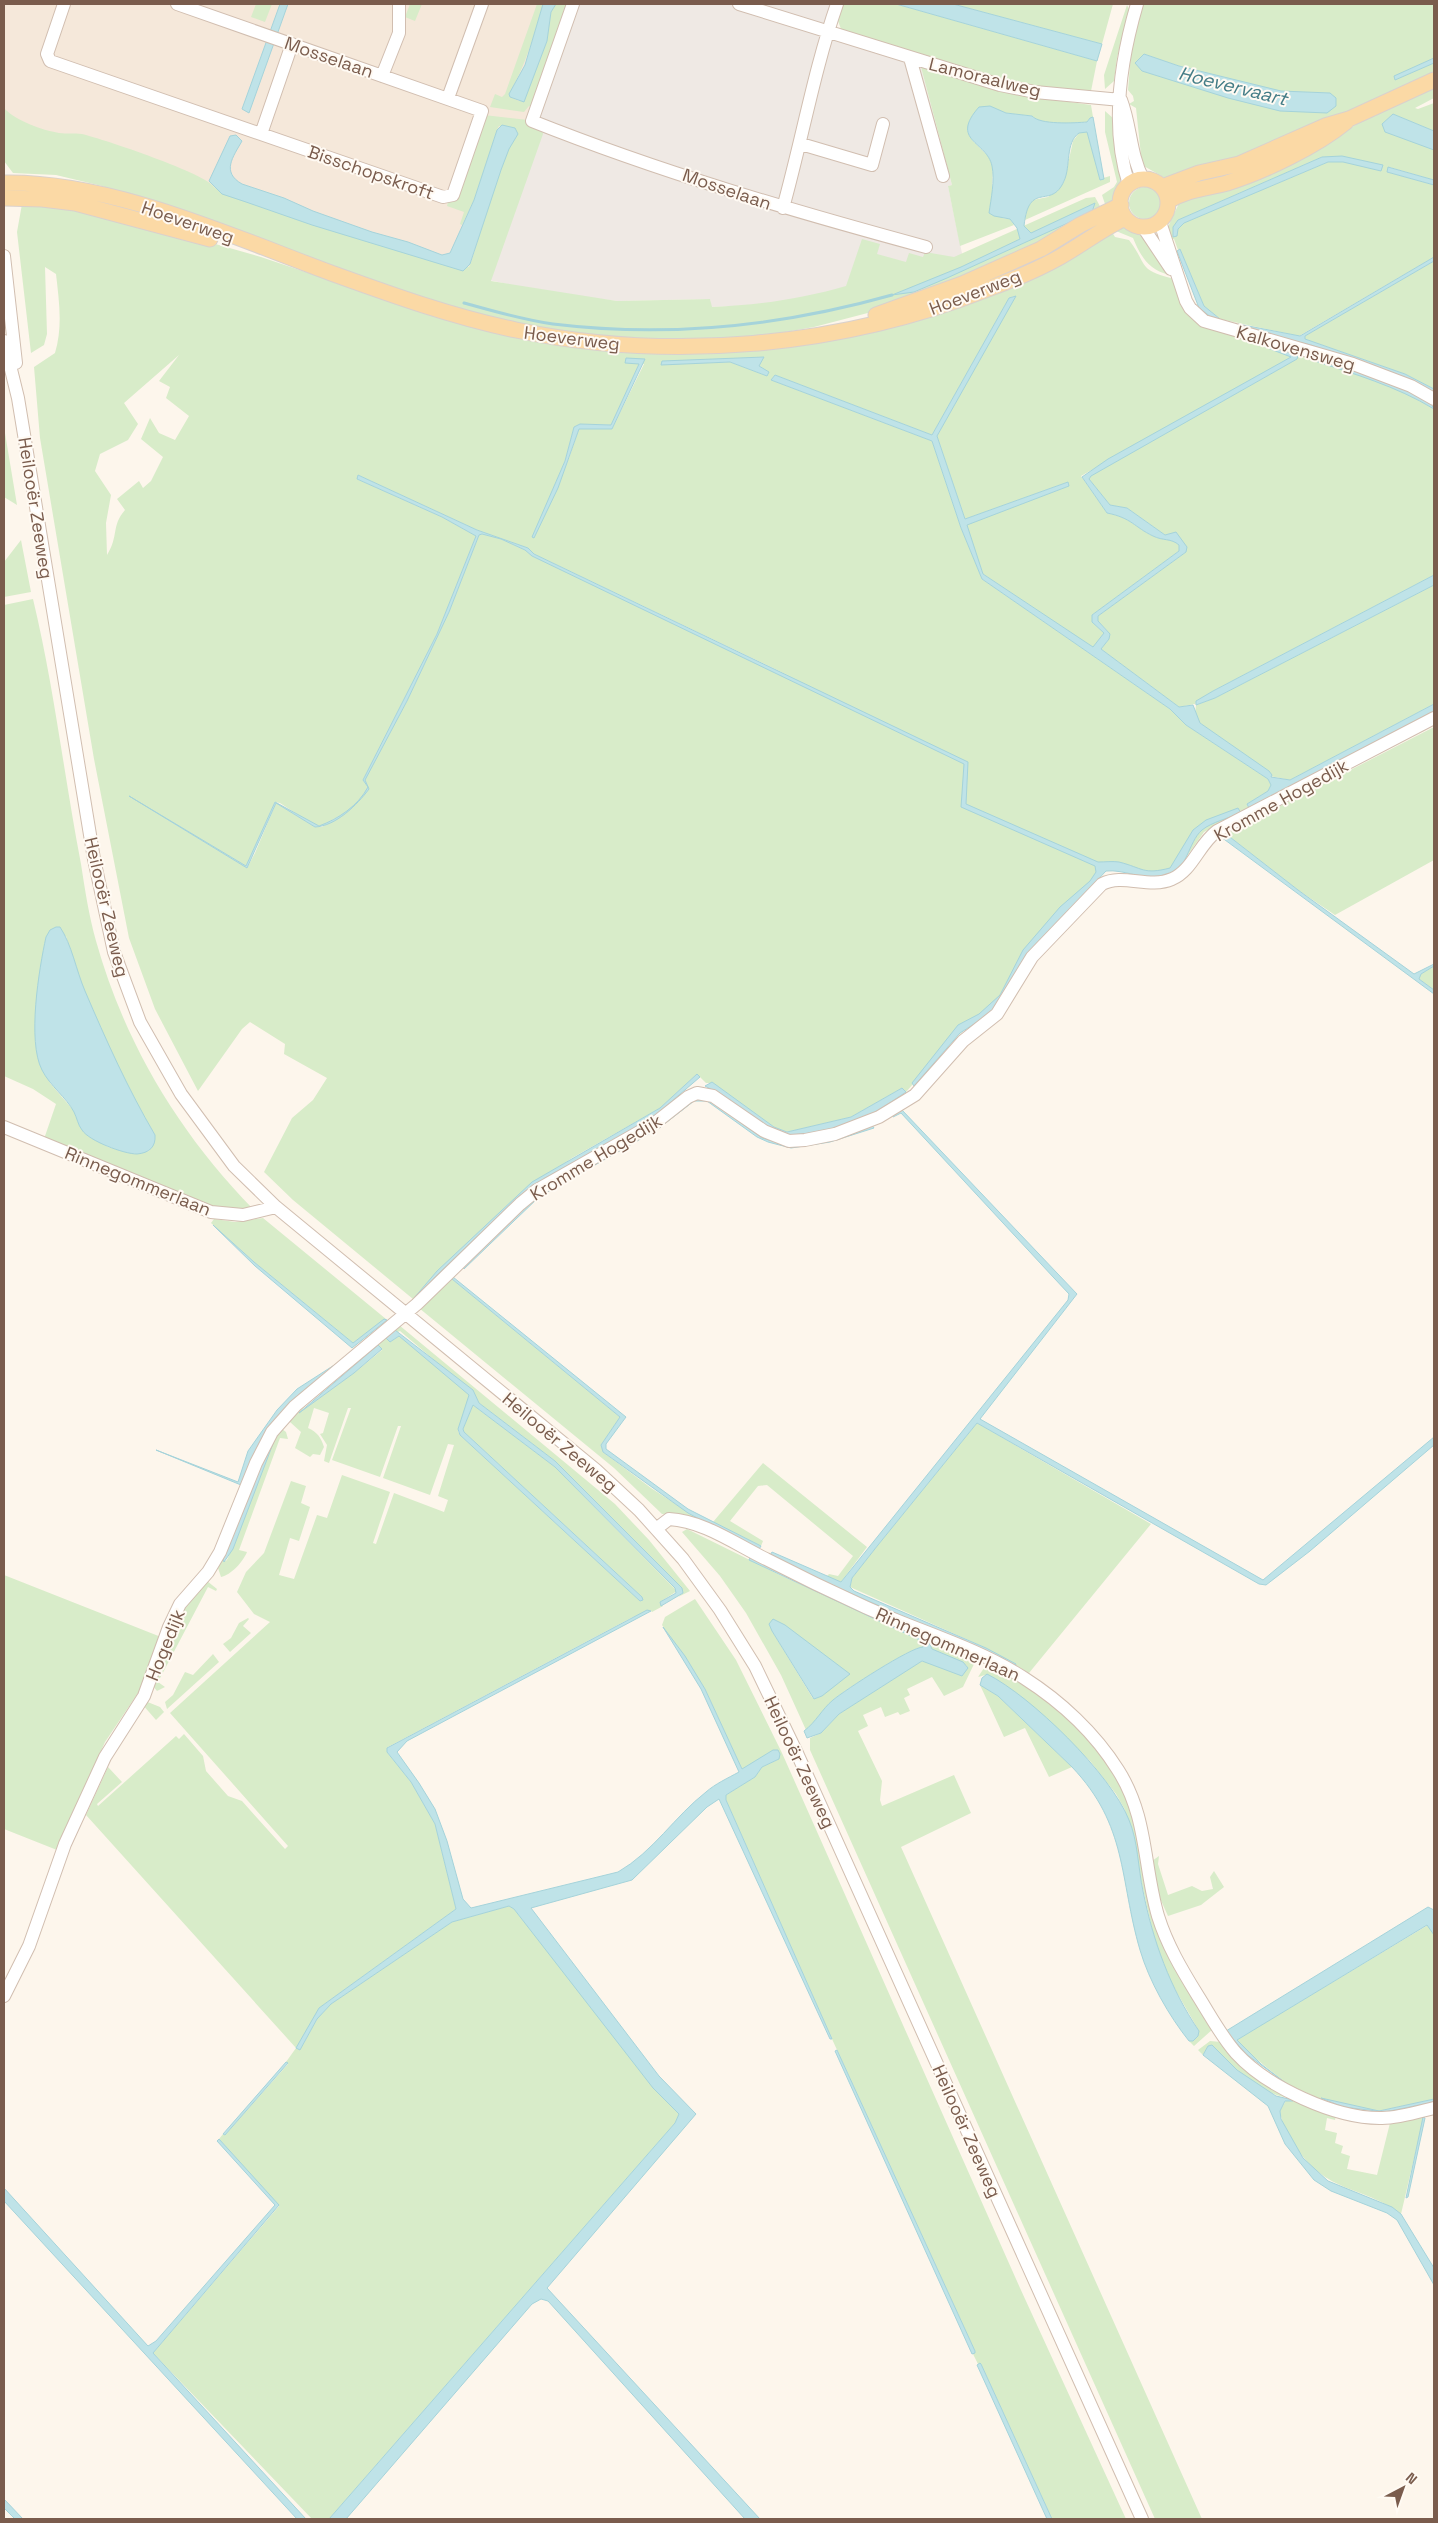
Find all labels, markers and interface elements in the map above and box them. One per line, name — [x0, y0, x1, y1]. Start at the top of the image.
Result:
street label: Mosselaan — [282, 31, 376, 83]
street label: Lamoraalweg — [927, 52, 1043, 102]
water label: Hoevervaart — [1176, 60, 1292, 112]
street label: Bisschopskroft — [305, 140, 437, 204]
street label: Mosselaan — [680, 163, 774, 215]
street label: Hoeverweg — [139, 195, 237, 249]
street label: Hoeverweg — [926, 264, 1024, 320]
street label: Kalkovensweg — [1234, 320, 1358, 376]
street label: Hoeverweg — [523, 321, 621, 355]
street label: Heilooër Zeeweg — [13, 435, 59, 581]
street label: Kromme Hogedijk — [1210, 753, 1352, 846]
street label: Heilooër Zeeweg — [80, 835, 134, 979]
street label: Kromme Hogedijk — [526, 1108, 667, 1206]
street label: Rinnegommerlaan — [62, 1141, 214, 1221]
street label: Heilooër Zeeweg — [498, 1387, 622, 1497]
street label: Rinnegommerlaan — [872, 1602, 1024, 1686]
street label: Hogedijk — [140, 1606, 190, 1684]
street label: Heilooër Zeeweg — [759, 1692, 841, 1832]
street label: Heilooër Zeeweg — [927, 2061, 1007, 2201]
north arrow — [1378, 2463, 1428, 2513]
text: N — [1402, 2468, 1421, 2488]

